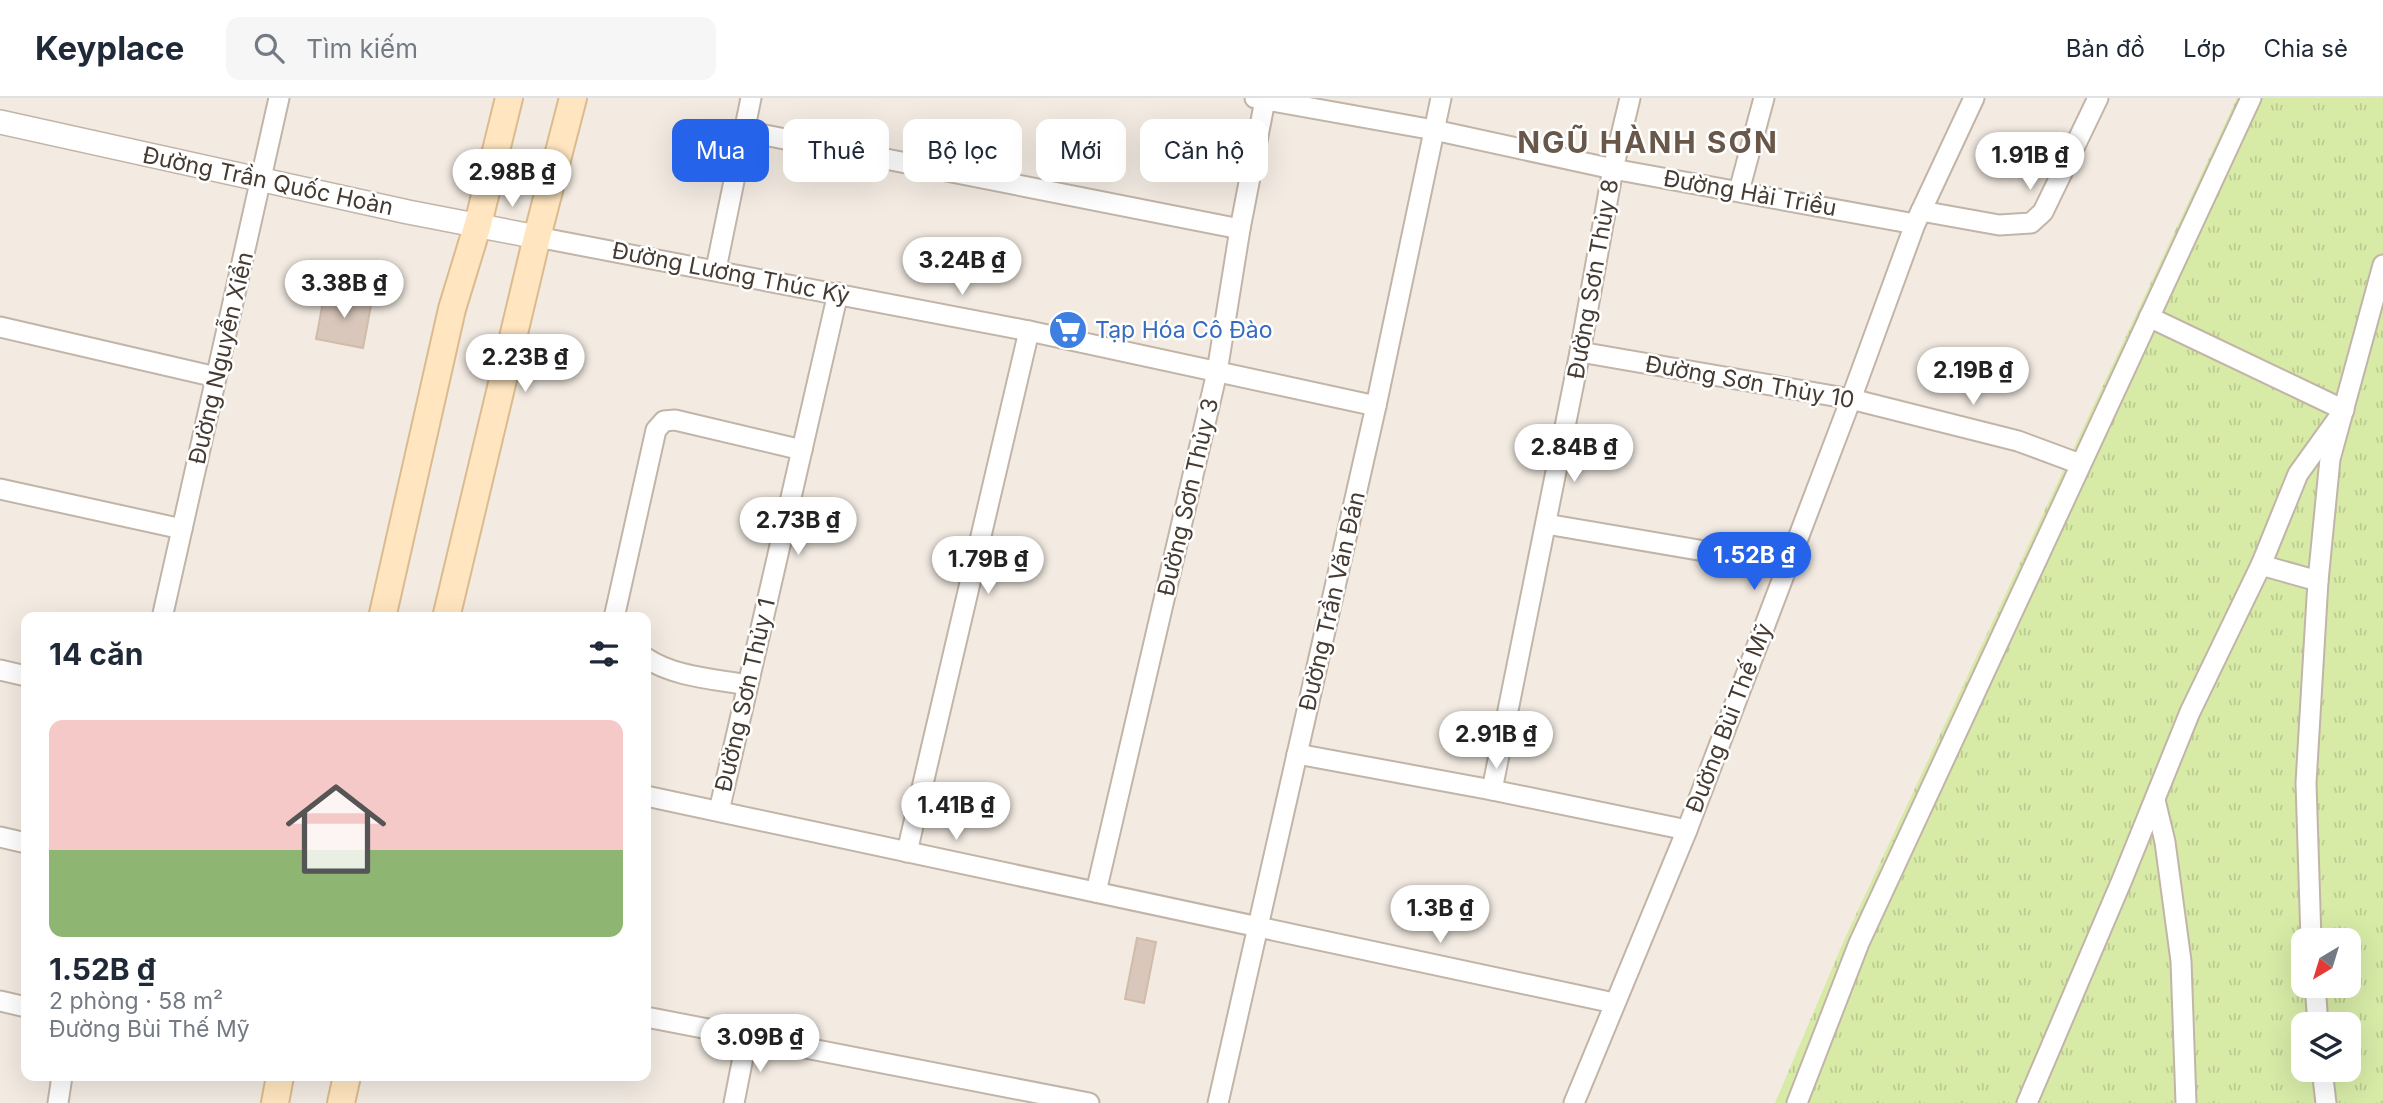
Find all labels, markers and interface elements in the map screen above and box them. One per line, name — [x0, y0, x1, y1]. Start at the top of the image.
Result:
search box — [226, 17, 716, 80]
text: Keyplace — [35, 28, 184, 68]
icon: search — [250, 29, 288, 67]
text: Tìm kiếm — [306, 33, 418, 64]
text: Bản đồ — [2066, 34, 2145, 63]
text: Lớp — [2183, 34, 2226, 63]
text: Chia sẻ — [2264, 34, 2348, 63]
chip: Mua — [672, 119, 769, 182]
chip: Thuê — [783, 119, 889, 182]
chip: Bộ lọc — [903, 119, 1022, 182]
chip: Mới — [1036, 119, 1126, 182]
chip: Căn hộ — [1140, 119, 1268, 182]
district label: NGŨ HÀNH SƠN — [1517, 124, 1779, 160]
pin: 1.91B ₫ — [1965, 132, 2095, 192]
street label: Đường Trần Quốc Hoàn — [140, 141, 396, 221]
text: 1.91B ₫ — [1991, 141, 2069, 169]
pin: 2.98B ₫ — [447, 150, 577, 209]
text: 2.98B ₫ — [469, 158, 555, 186]
street label: Đường Hải Triều — [1661, 164, 1839, 222]
street label: Đường Sơn Thủy 8 — [1562, 177, 1624, 381]
street label: Đường Lương Thúc Kỳ — [610, 236, 852, 310]
pin: 3.24B ₫ — [897, 238, 1027, 297]
text: 3.24B ₫ — [919, 246, 1005, 274]
street label: Đường Nguyễn Xiển — [183, 249, 259, 467]
pin: 3.38B ₫ — [279, 260, 409, 320]
text: 3.38B ₫ — [301, 269, 387, 297]
supermarket icon: Tạp Hóa Cô Đào — [1047, 309, 1089, 351]
place label: Tạp Hóa Cô Đào — [1095, 316, 1273, 344]
pin: 2.23B ₫ — [460, 334, 590, 394]
text: 2.23B ₫ — [482, 343, 568, 371]
pin: 2.19B ₫ — [1908, 348, 2038, 407]
street label: Đường Sơn Thủy 10 — [1643, 350, 1857, 414]
text: 2.19B ₫ — [1933, 356, 2013, 384]
street label: Đường Sơn Thủy 3 — [1152, 395, 1224, 599]
pin: 2.84B ₫ — [1509, 424, 1639, 484]
text: 2.84B ₫ — [1530, 433, 1618, 461]
street label: Đường Trần Văn Đán — [1293, 489, 1371, 713]
pin: 2.73B ₫ — [733, 498, 863, 557]
text: 2.73B ₫ — [756, 506, 840, 534]
pin: 1.52B ₫ — [1689, 532, 1819, 592]
pin: 1.79B ₫ — [923, 536, 1053, 596]
text: 1.52B ₫ — [1713, 541, 1795, 569]
text: 1.79B ₫ — [948, 545, 1028, 573]
street label: Đường Sơn Thủy 1 — [709, 596, 781, 794]
street label: Đường Bùi Thế Mỹ — [1680, 619, 1778, 817]
icon: filters — [585, 635, 623, 673]
text: 14 căn — [49, 636, 143, 672]
pin: 2.91B ₫ — [1431, 712, 1561, 771]
text: 2.91B ₫ — [1455, 720, 1537, 748]
icon: home — [273, 766, 399, 892]
pin: 1.41B ₫ — [891, 782, 1021, 842]
text: 1.41B ₫ — [917, 791, 995, 819]
pin: 1.3B ₫ — [1383, 886, 1497, 945]
text: 1.3B ₫ — [1406, 894, 1474, 922]
north arrow — [2291, 928, 2361, 998]
map controls — [2291, 928, 2361, 1082]
text: 1.52B ₫ — [49, 951, 156, 987]
text: 2 phòng · 58 m² — [49, 987, 223, 1015]
button: layers — [2291, 1012, 2361, 1082]
pin: 3.09B ₫ — [695, 1014, 825, 1074]
text: Đường Bùi Thế Mỹ — [49, 1015, 250, 1043]
text: 3.09B ₫ — [717, 1023, 803, 1051]

